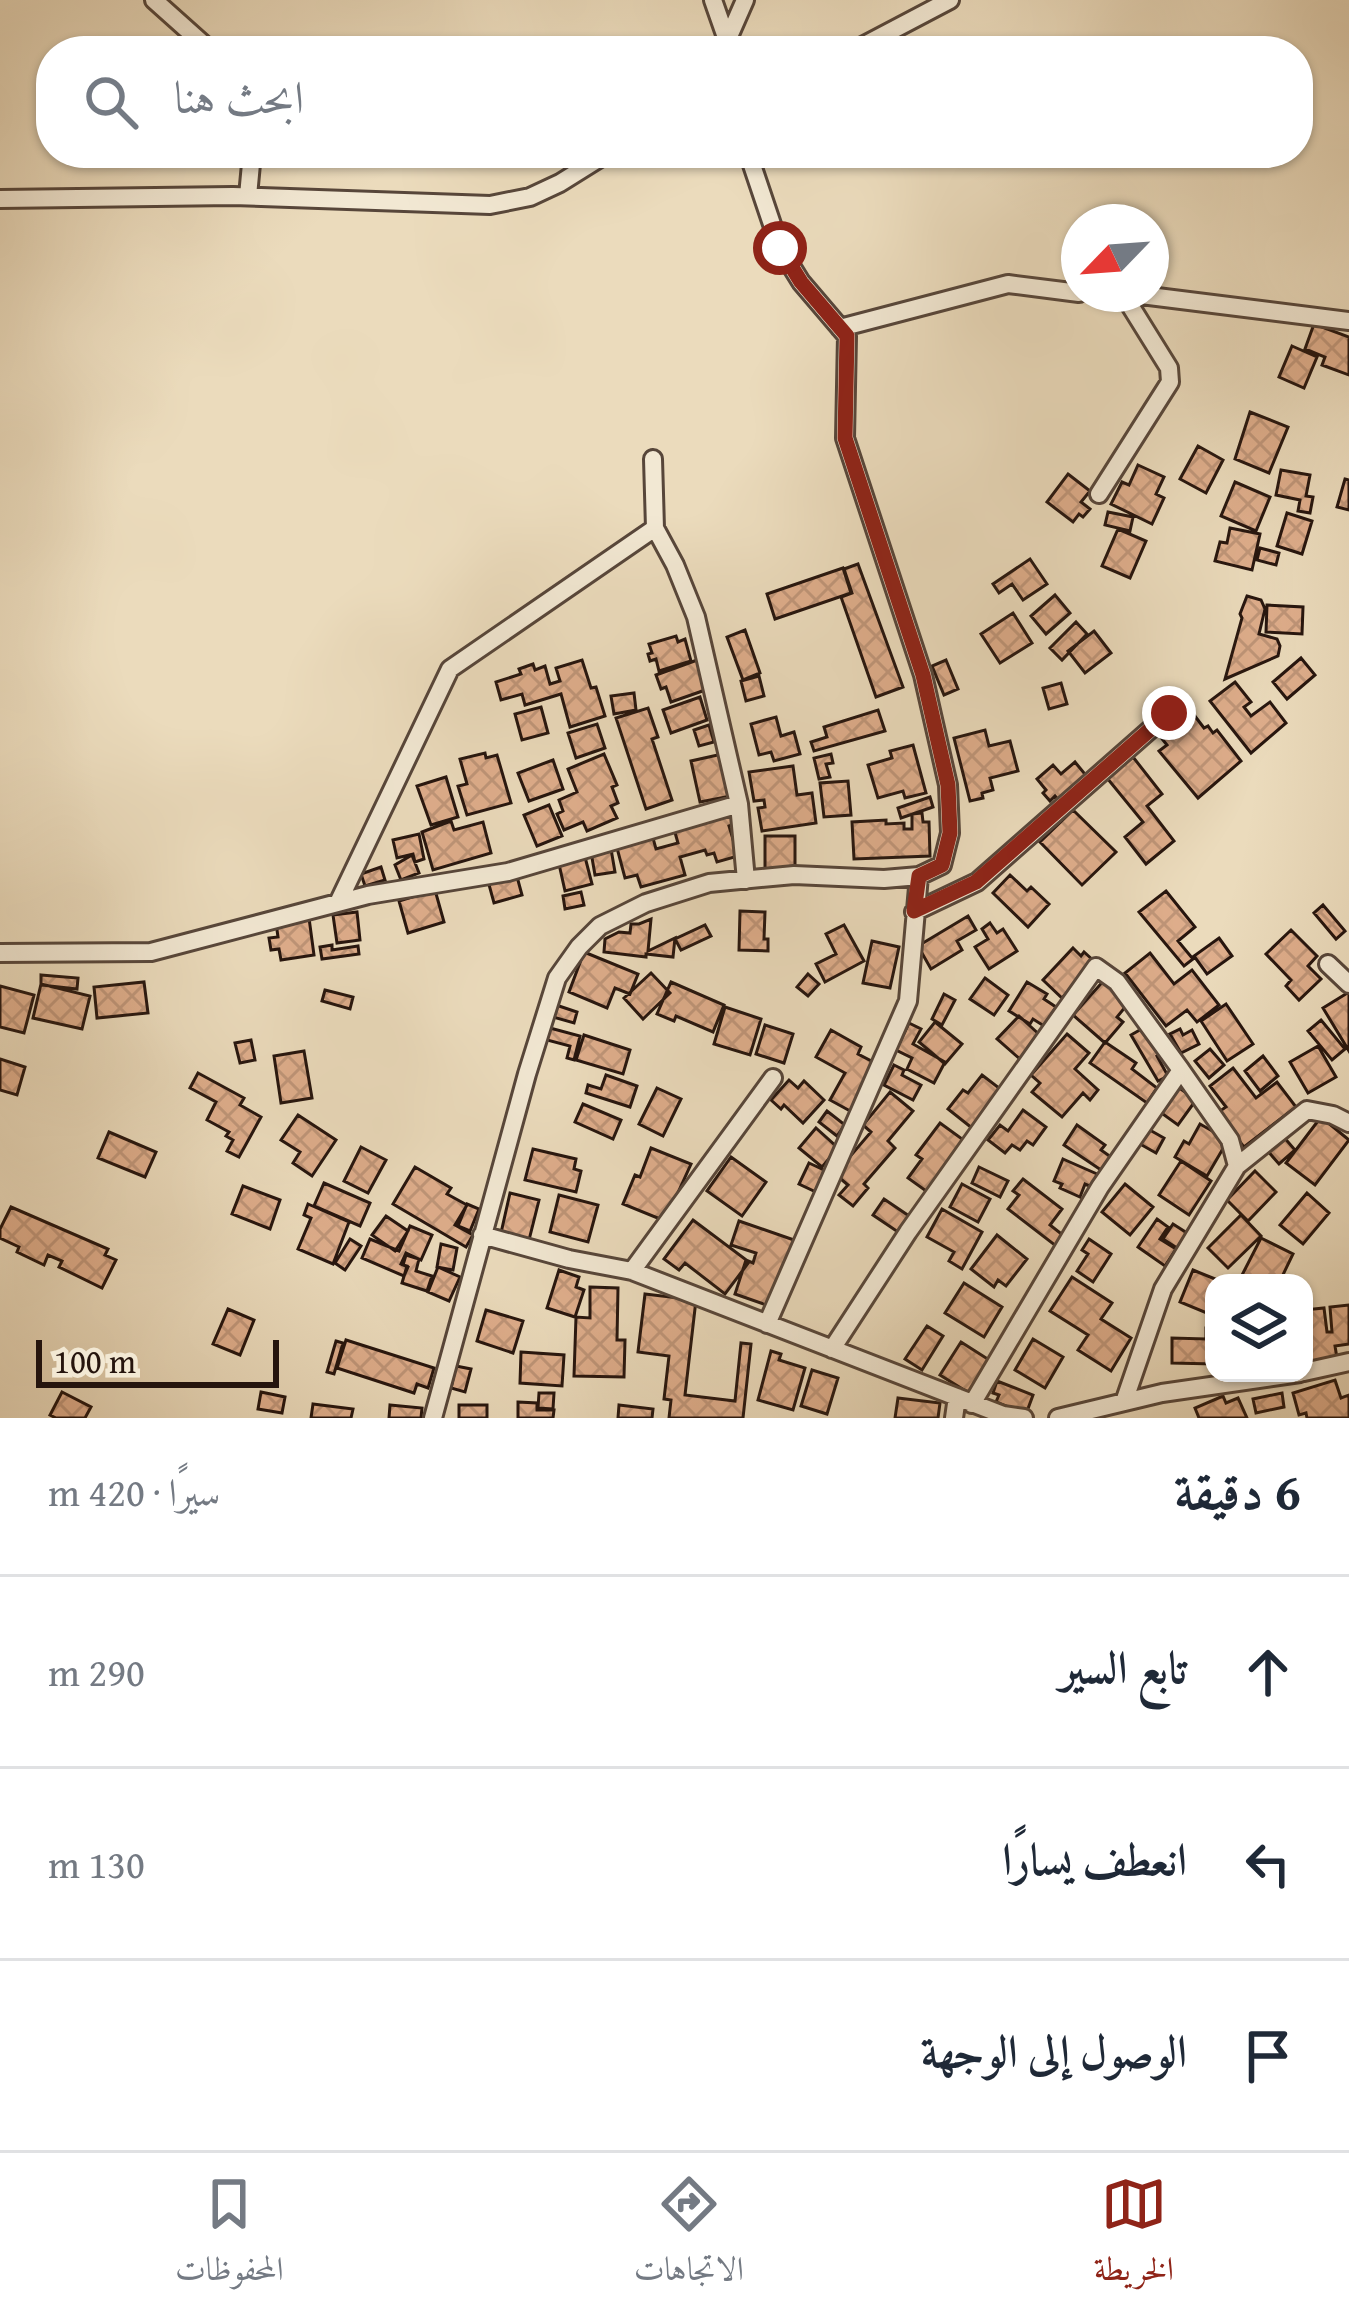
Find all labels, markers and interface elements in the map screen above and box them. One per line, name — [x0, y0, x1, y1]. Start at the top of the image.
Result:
search box — [36, 36, 1313, 168]
text: ابحث هنا — [174, 64, 304, 129]
icon: search — [78, 69, 144, 135]
north arrow — [1061, 204, 1169, 312]
route start — [753, 221, 807, 275]
route end — [1142, 686, 1196, 740]
map controls — [1205, 1274, 1313, 1382]
button: layers — [1205, 1274, 1313, 1382]
scale bar — [36, 1334, 279, 1387]
text: 100 m — [54, 1337, 136, 1385]
text: 6 دقيقة — [1174, 1453, 1301, 1528]
text: سيرًا · 420 m — [48, 1463, 220, 1520]
text: تابع السير — [1060, 1634, 1187, 1699]
icon: ahead — [1235, 1639, 1301, 1705]
text: 290 m — [48, 1643, 145, 1700]
text: انعطف يسارًا — [1002, 1826, 1187, 1891]
icon: left — [1235, 1831, 1301, 1897]
text: 130 m — [48, 1835, 145, 1892]
text: الوصول إلى الوجهة — [921, 2018, 1187, 2083]
icon: arrive — [1235, 2023, 1301, 2089]
tab: المحفوظات — [175, 2171, 284, 2301]
tab: الاتجاهات — [634, 2171, 744, 2301]
tab: الخريطة — [1094, 2171, 1174, 2301]

